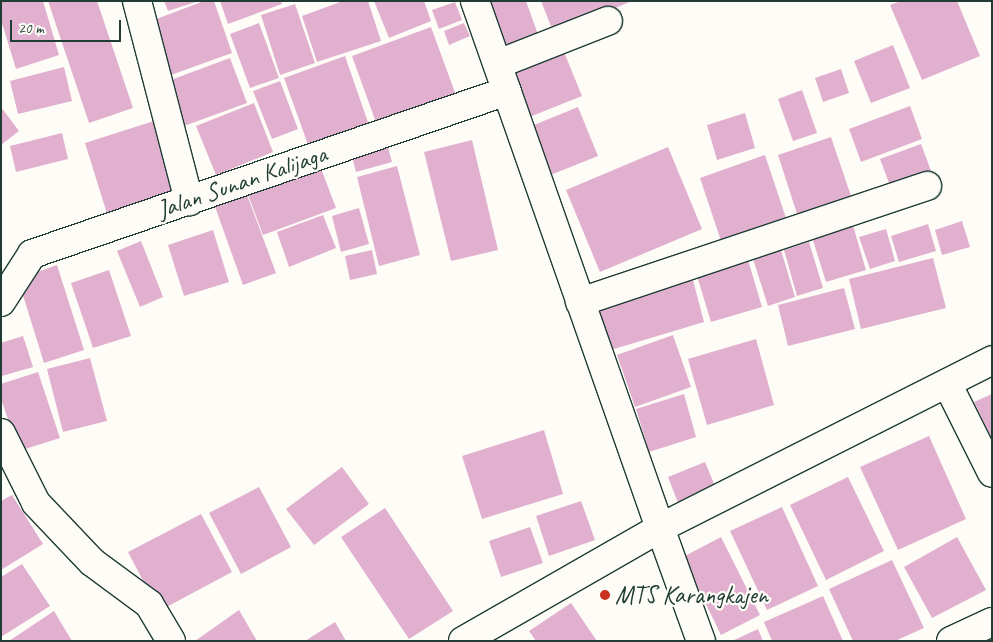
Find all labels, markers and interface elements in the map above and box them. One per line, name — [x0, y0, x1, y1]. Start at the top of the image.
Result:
scale bar — [12, 10, 124, 42]
text: 20 m — [18, 19, 44, 38]
street label: Jalan Sunan Kalijaga — [154, 139, 330, 225]
place label: MTS Karangkajen — [615, 580, 768, 610]
marker: MTS Karangkajen — [599, 589, 611, 601]

